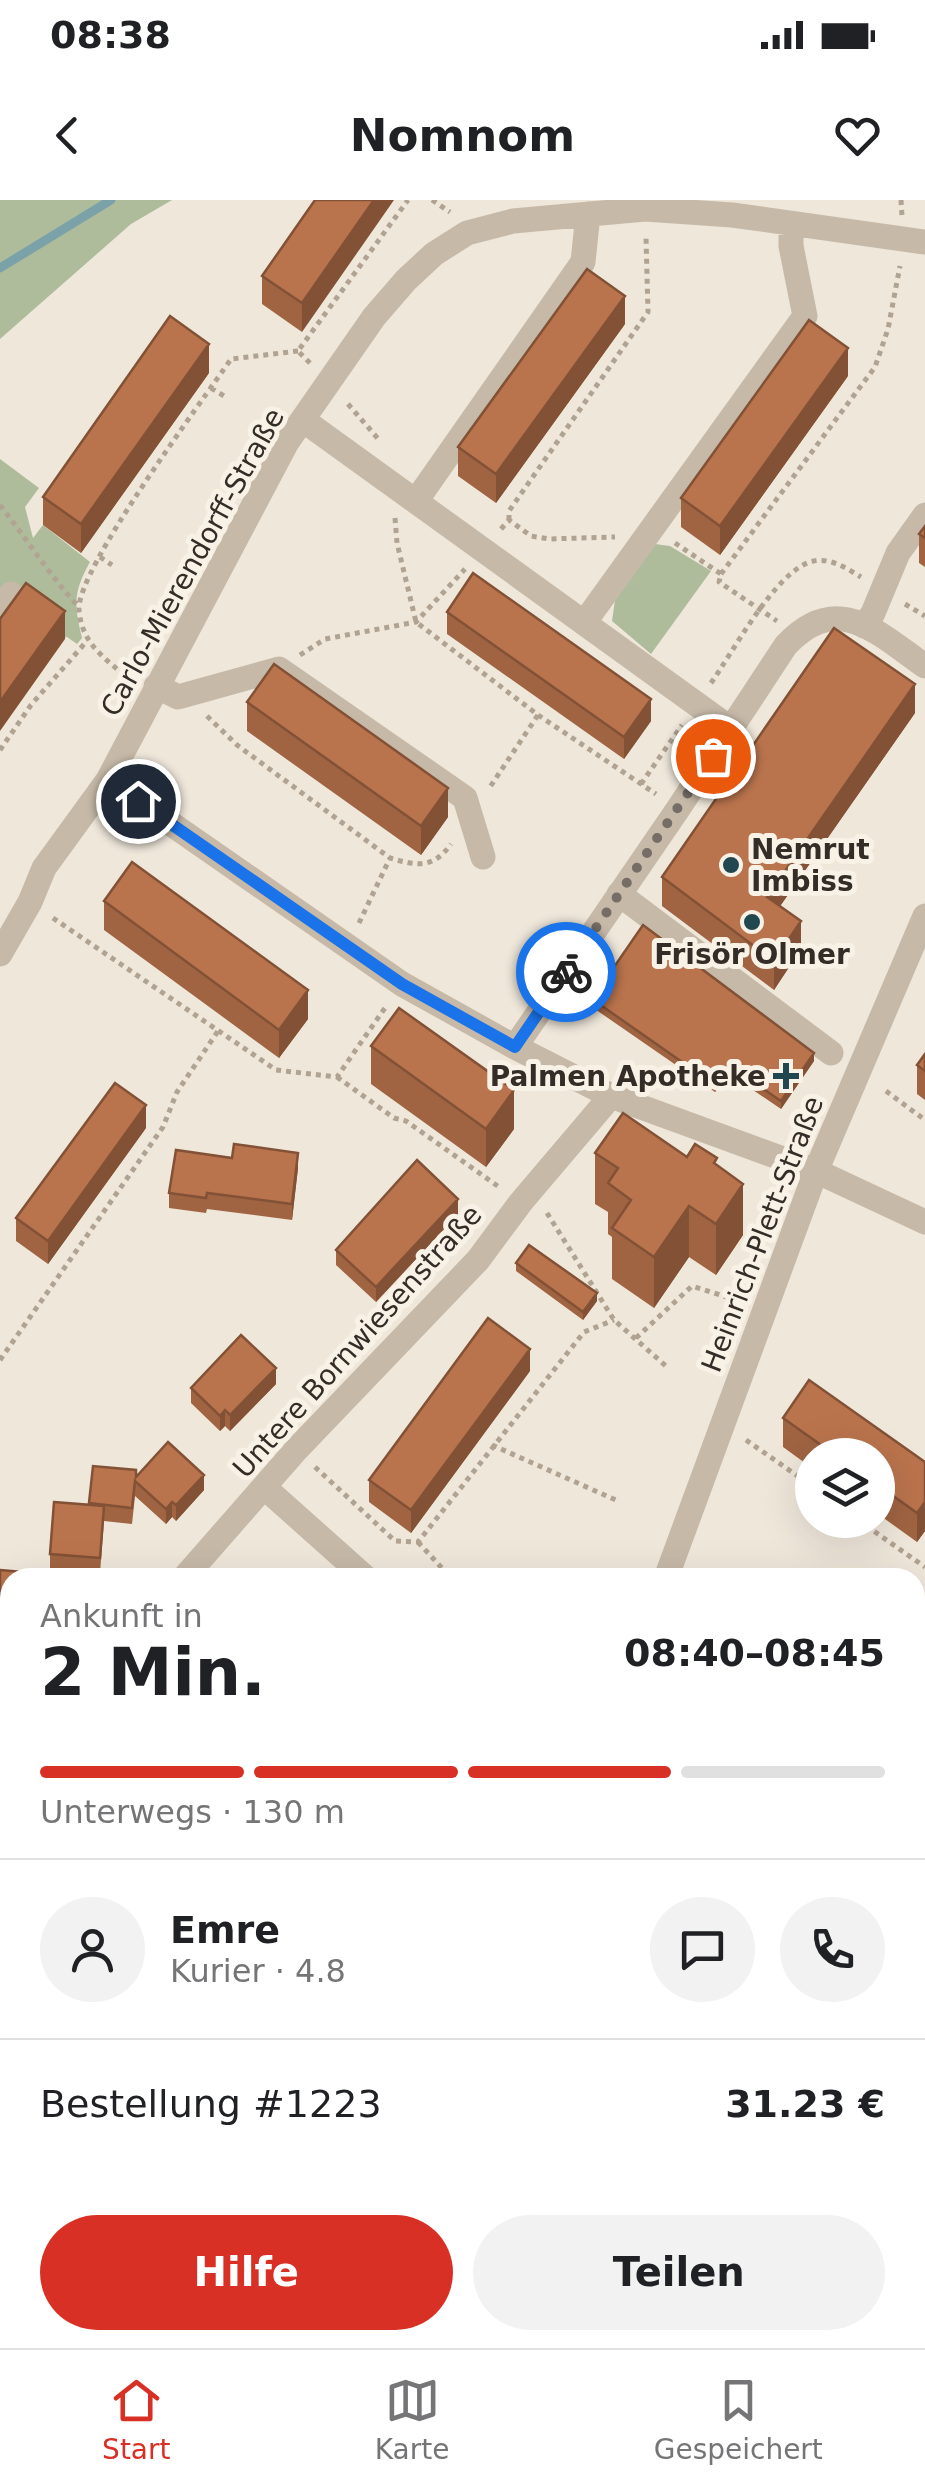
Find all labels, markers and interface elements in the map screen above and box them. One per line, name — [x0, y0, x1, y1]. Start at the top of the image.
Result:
text: 08:38 — [50, 13, 171, 57]
icon: back — [40, 108, 95, 163]
icon: heart — [830, 108, 885, 163]
text: Nomnom — [350, 109, 575, 162]
street label: Carlo-Mierendorff-Straße — [94, 403, 291, 722]
pin — [671, 714, 756, 799]
icon: bag — [686, 729, 741, 784]
pin — [96, 759, 181, 844]
icon: home — [111, 774, 166, 829]
place label: Nemrut Imbiss — [751, 833, 870, 898]
marker: Nemrut Imbiss — [720, 854, 742, 876]
marker: Frisör Olmer — [741, 911, 763, 933]
courier — [516, 922, 616, 1022]
place label: Frisör Olmer — [654, 938, 850, 971]
icon: bike — [539, 945, 594, 1000]
place label: Palmen Apotheke — [490, 1060, 766, 1093]
marker: Palmen Apotheke — [775, 1065, 797, 1087]
street label: Heinrich-Plett-Straße — [695, 1092, 830, 1377]
street label: Untere Bornwiesenstraße — [226, 1198, 488, 1484]
map controls — [795, 1438, 895, 1538]
button: layers — [795, 1438, 895, 1538]
text: Ankunft in — [40, 1597, 203, 1635]
text: 08:40–08:45 — [624, 1631, 885, 1675]
text: 2 Min. — [40, 1635, 266, 1710]
text: Unterwegs · 130 m — [40, 1793, 345, 1831]
button: person — [40, 1897, 145, 2002]
button: chat — [650, 1897, 755, 2002]
button: phone — [780, 1897, 885, 2002]
text: Emre — [170, 1908, 280, 1952]
text: Kurier · 4.8 — [170, 1952, 346, 1990]
text: Bestellung #1223 — [40, 2082, 382, 2126]
text: 31.23 € — [725, 2082, 885, 2126]
button: Hilfe — [40, 2215, 453, 2330]
button: Teilen — [473, 2215, 885, 2330]
tab: Start — [102, 2373, 171, 2466]
tab: Karte — [375, 2373, 449, 2466]
tab: Gespeichert — [654, 2373, 823, 2466]

